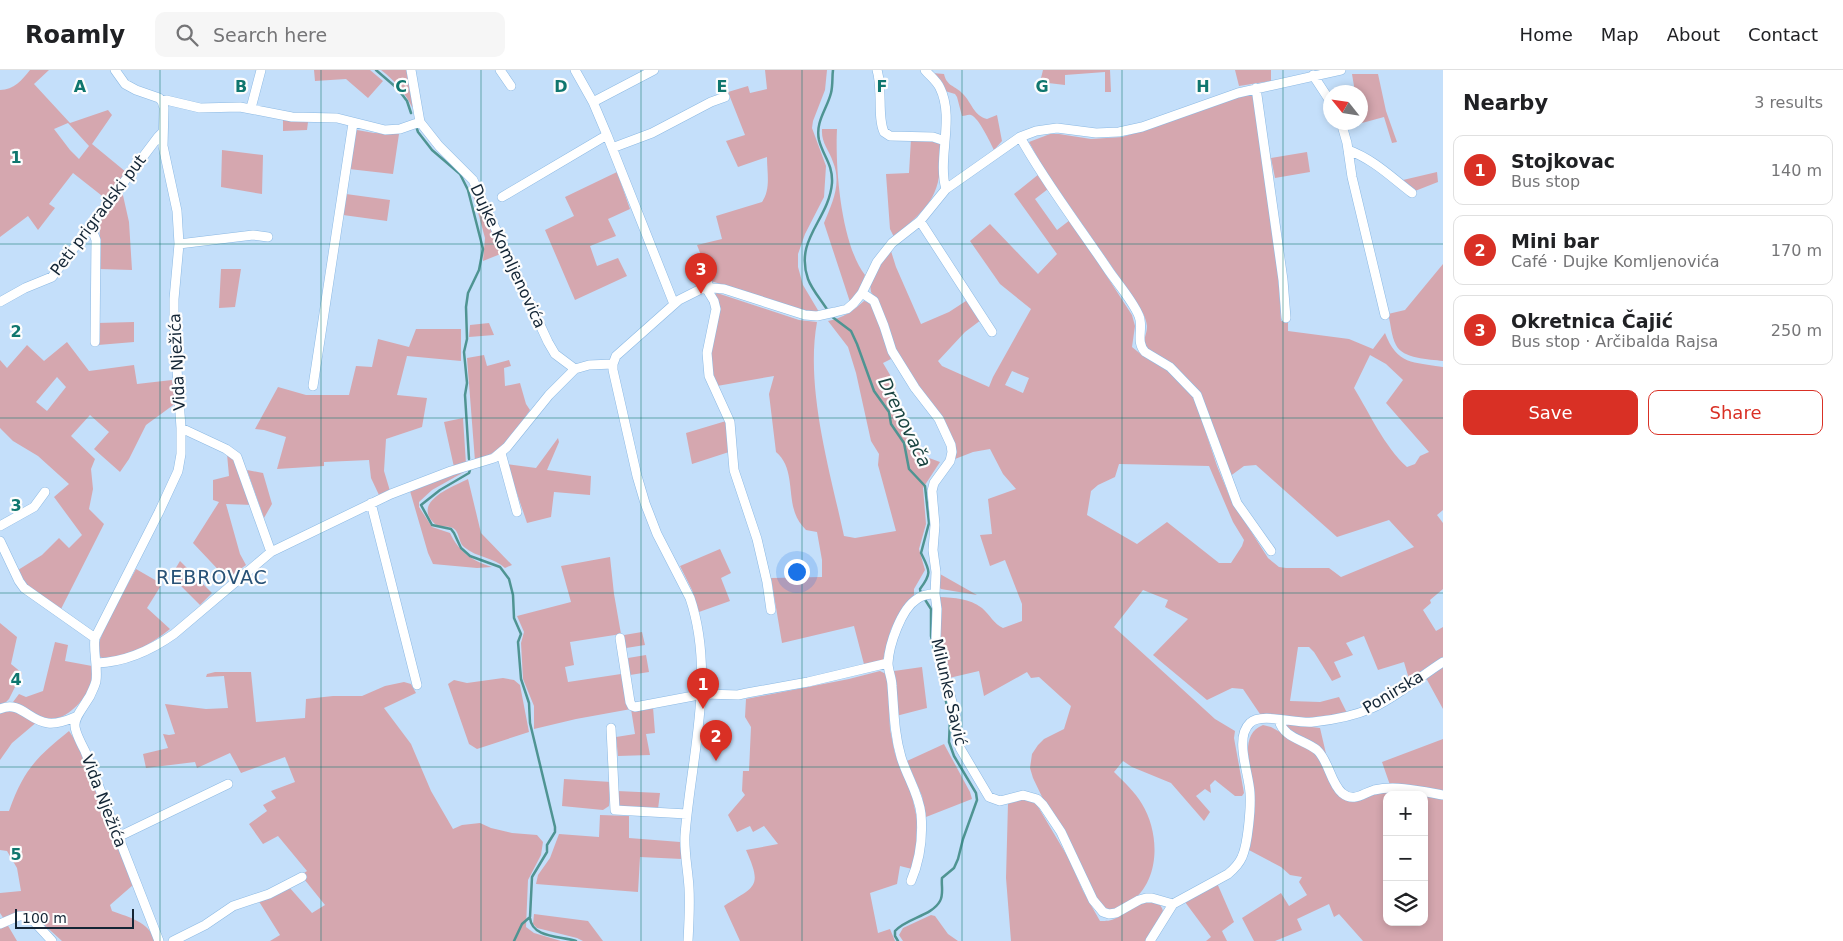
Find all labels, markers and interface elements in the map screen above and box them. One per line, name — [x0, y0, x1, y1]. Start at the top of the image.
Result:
search box — [155, 12, 505, 57]
text: Roamly — [25, 21, 125, 49]
icon: search — [173, 21, 201, 49]
text: Search here — [213, 24, 327, 46]
text: Home — [1520, 24, 1573, 45]
text: Map — [1601, 24, 1639, 45]
text: About — [1667, 24, 1720, 45]
text: Contact — [1748, 24, 1818, 45]
text: A — [74, 77, 87, 96]
text: B — [235, 77, 247, 96]
text: C — [395, 77, 407, 96]
text: D — [554, 77, 568, 96]
text: E — [717, 77, 727, 96]
text: F — [877, 77, 887, 96]
text: G — [1035, 77, 1049, 96]
text: H — [1196, 77, 1210, 96]
north arrow — [1323, 85, 1368, 130]
text: Nearby — [1463, 91, 1548, 115]
text: 3 results — [1754, 93, 1823, 112]
text: 1 — [10, 148, 22, 167]
text: Stojkovac — [1511, 150, 1615, 172]
street label: Peti prigradski put — [46, 151, 150, 279]
text: 1 — [1474, 161, 1486, 180]
text: 140 m — [1771, 161, 1822, 180]
text: Bus stop — [1511, 172, 1580, 191]
street label: Dujke Komljenovića — [466, 181, 550, 331]
text: Mini bar — [1511, 230, 1599, 252]
text: 2 — [1474, 241, 1486, 260]
text: 170 m — [1771, 241, 1822, 260]
text: Café · Dujke Komljenovića — [1511, 252, 1720, 271]
pin: 3 — [685, 253, 717, 294]
text: Okretnica Čajić — [1511, 310, 1673, 332]
street label: Vida Nježića — [165, 313, 189, 411]
text: 3 — [1474, 321, 1486, 340]
text: 250 m — [1771, 321, 1822, 340]
text: 2 — [10, 322, 22, 341]
text: Bus stop · Arčibalda Rajsa — [1511, 332, 1718, 351]
water label: Drenovača — [874, 374, 936, 470]
button: Save — [1463, 390, 1638, 435]
button: Share — [1648, 390, 1823, 435]
text: 3 — [10, 496, 22, 515]
your location — [784, 559, 810, 585]
district label: REBROVAC — [156, 566, 268, 588]
street label: Milunke Savić — [927, 637, 971, 747]
street label: Ponirska — [1359, 667, 1427, 717]
pin: 1 — [687, 668, 719, 709]
text: 4 — [10, 670, 22, 689]
pin: 2 — [700, 720, 732, 761]
street label: Vida Nježića — [78, 752, 130, 850]
map controls — [1383, 791, 1428, 926]
button: + — [1383, 791, 1428, 836]
button: − — [1383, 836, 1428, 881]
text: 5 — [10, 845, 22, 864]
button: layers — [1383, 881, 1428, 926]
scale bar — [15, 906, 134, 929]
text: 100 m — [22, 910, 67, 926]

